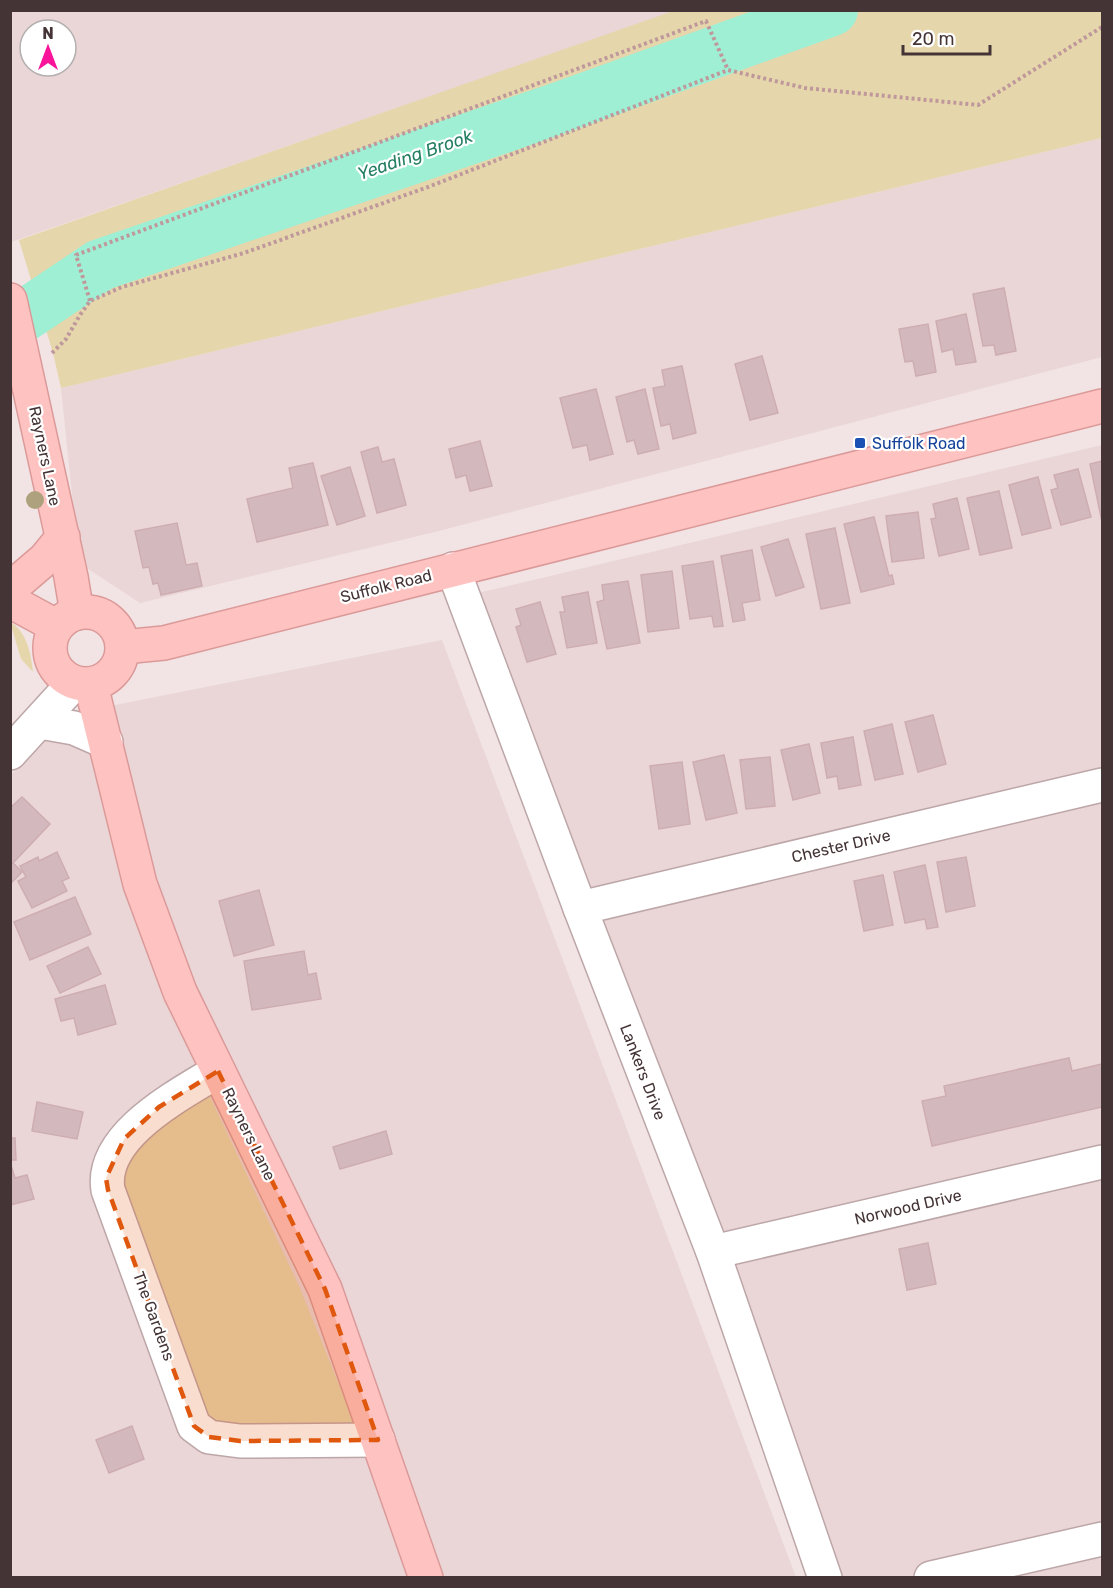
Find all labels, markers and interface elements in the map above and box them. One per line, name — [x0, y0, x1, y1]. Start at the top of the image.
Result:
north arrow — [18, 18, 78, 78]
scale bar — [903, 18, 990, 56]
text: N — [42, 24, 54, 43]
text: 20 m — [912, 28, 954, 50]
water label: Yeading Brook — [354, 125, 476, 185]
street label: Rayners Lane — [25, 404, 65, 508]
place label: Suffolk Road — [872, 434, 966, 453]
marker: Suffolk Road — [853, 436, 867, 450]
street label: Suffolk Road — [338, 565, 434, 607]
street label: Chester Drive — [790, 825, 892, 867]
street label: Lankers Drive — [616, 1021, 670, 1123]
street label: Rayners Lane — [218, 1084, 280, 1184]
street label: Norwood Drive — [853, 1185, 963, 1229]
street label: The Gardens — [129, 1269, 179, 1363]

